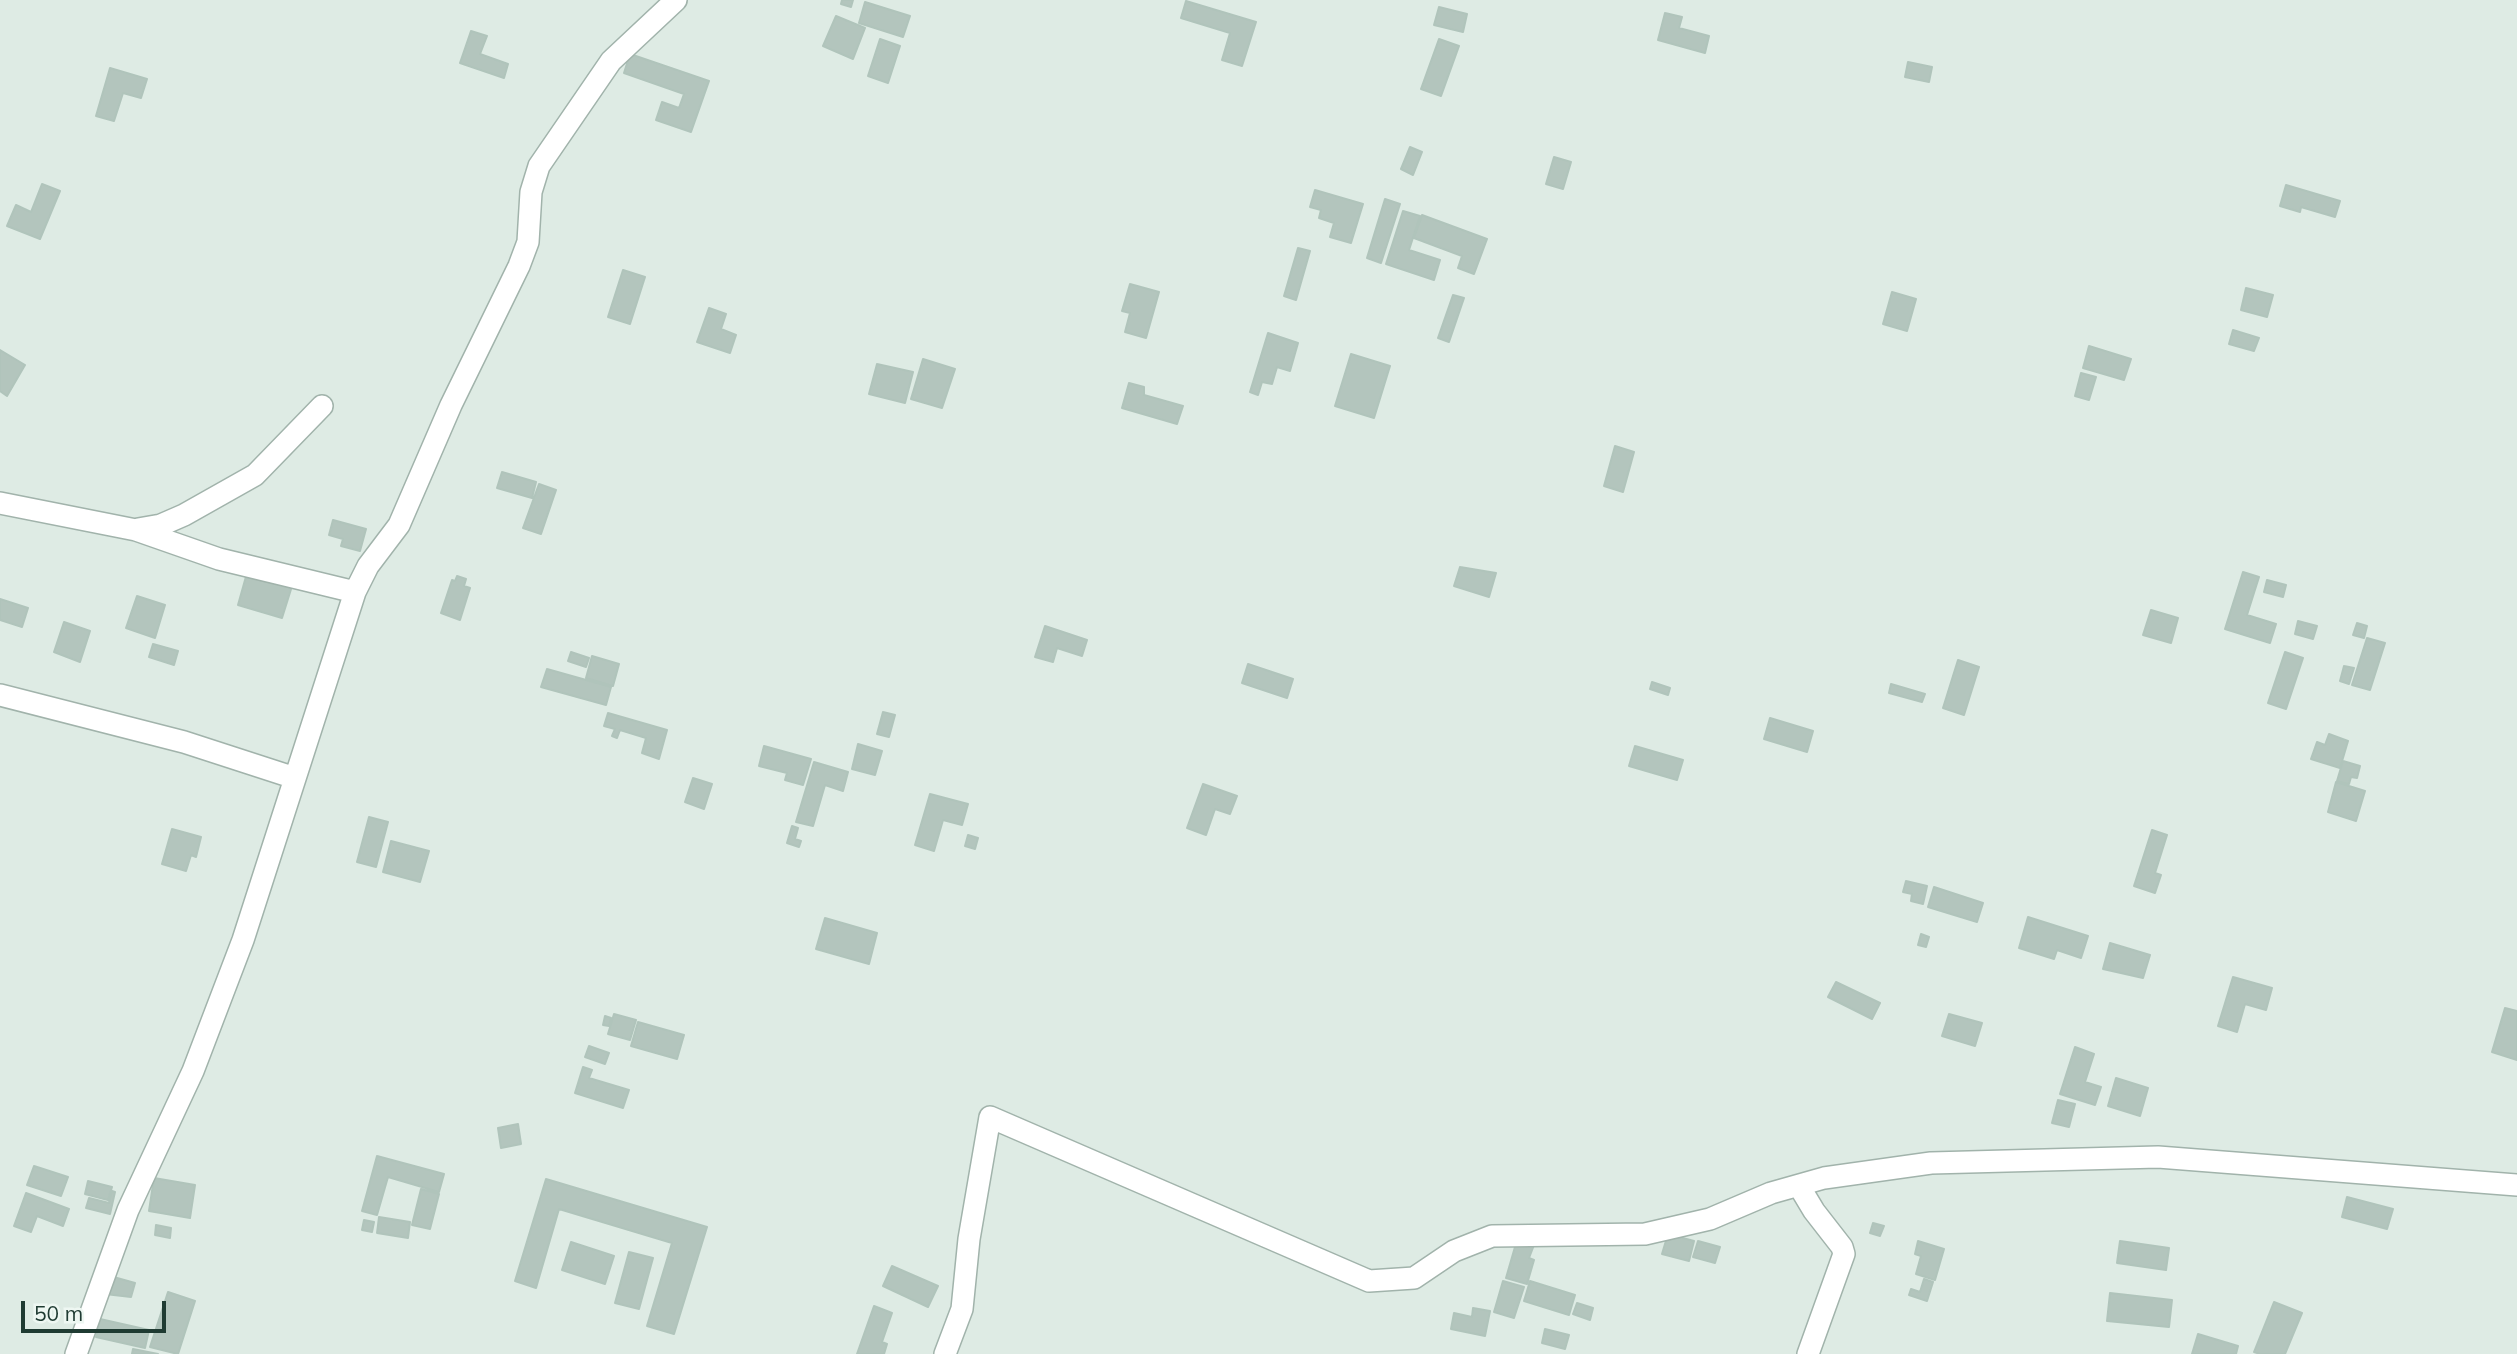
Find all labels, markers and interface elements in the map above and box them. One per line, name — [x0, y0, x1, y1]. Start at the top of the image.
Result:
scale bar — [24, 1288, 170, 1332]
text: 50 m — [34, 1300, 83, 1326]

